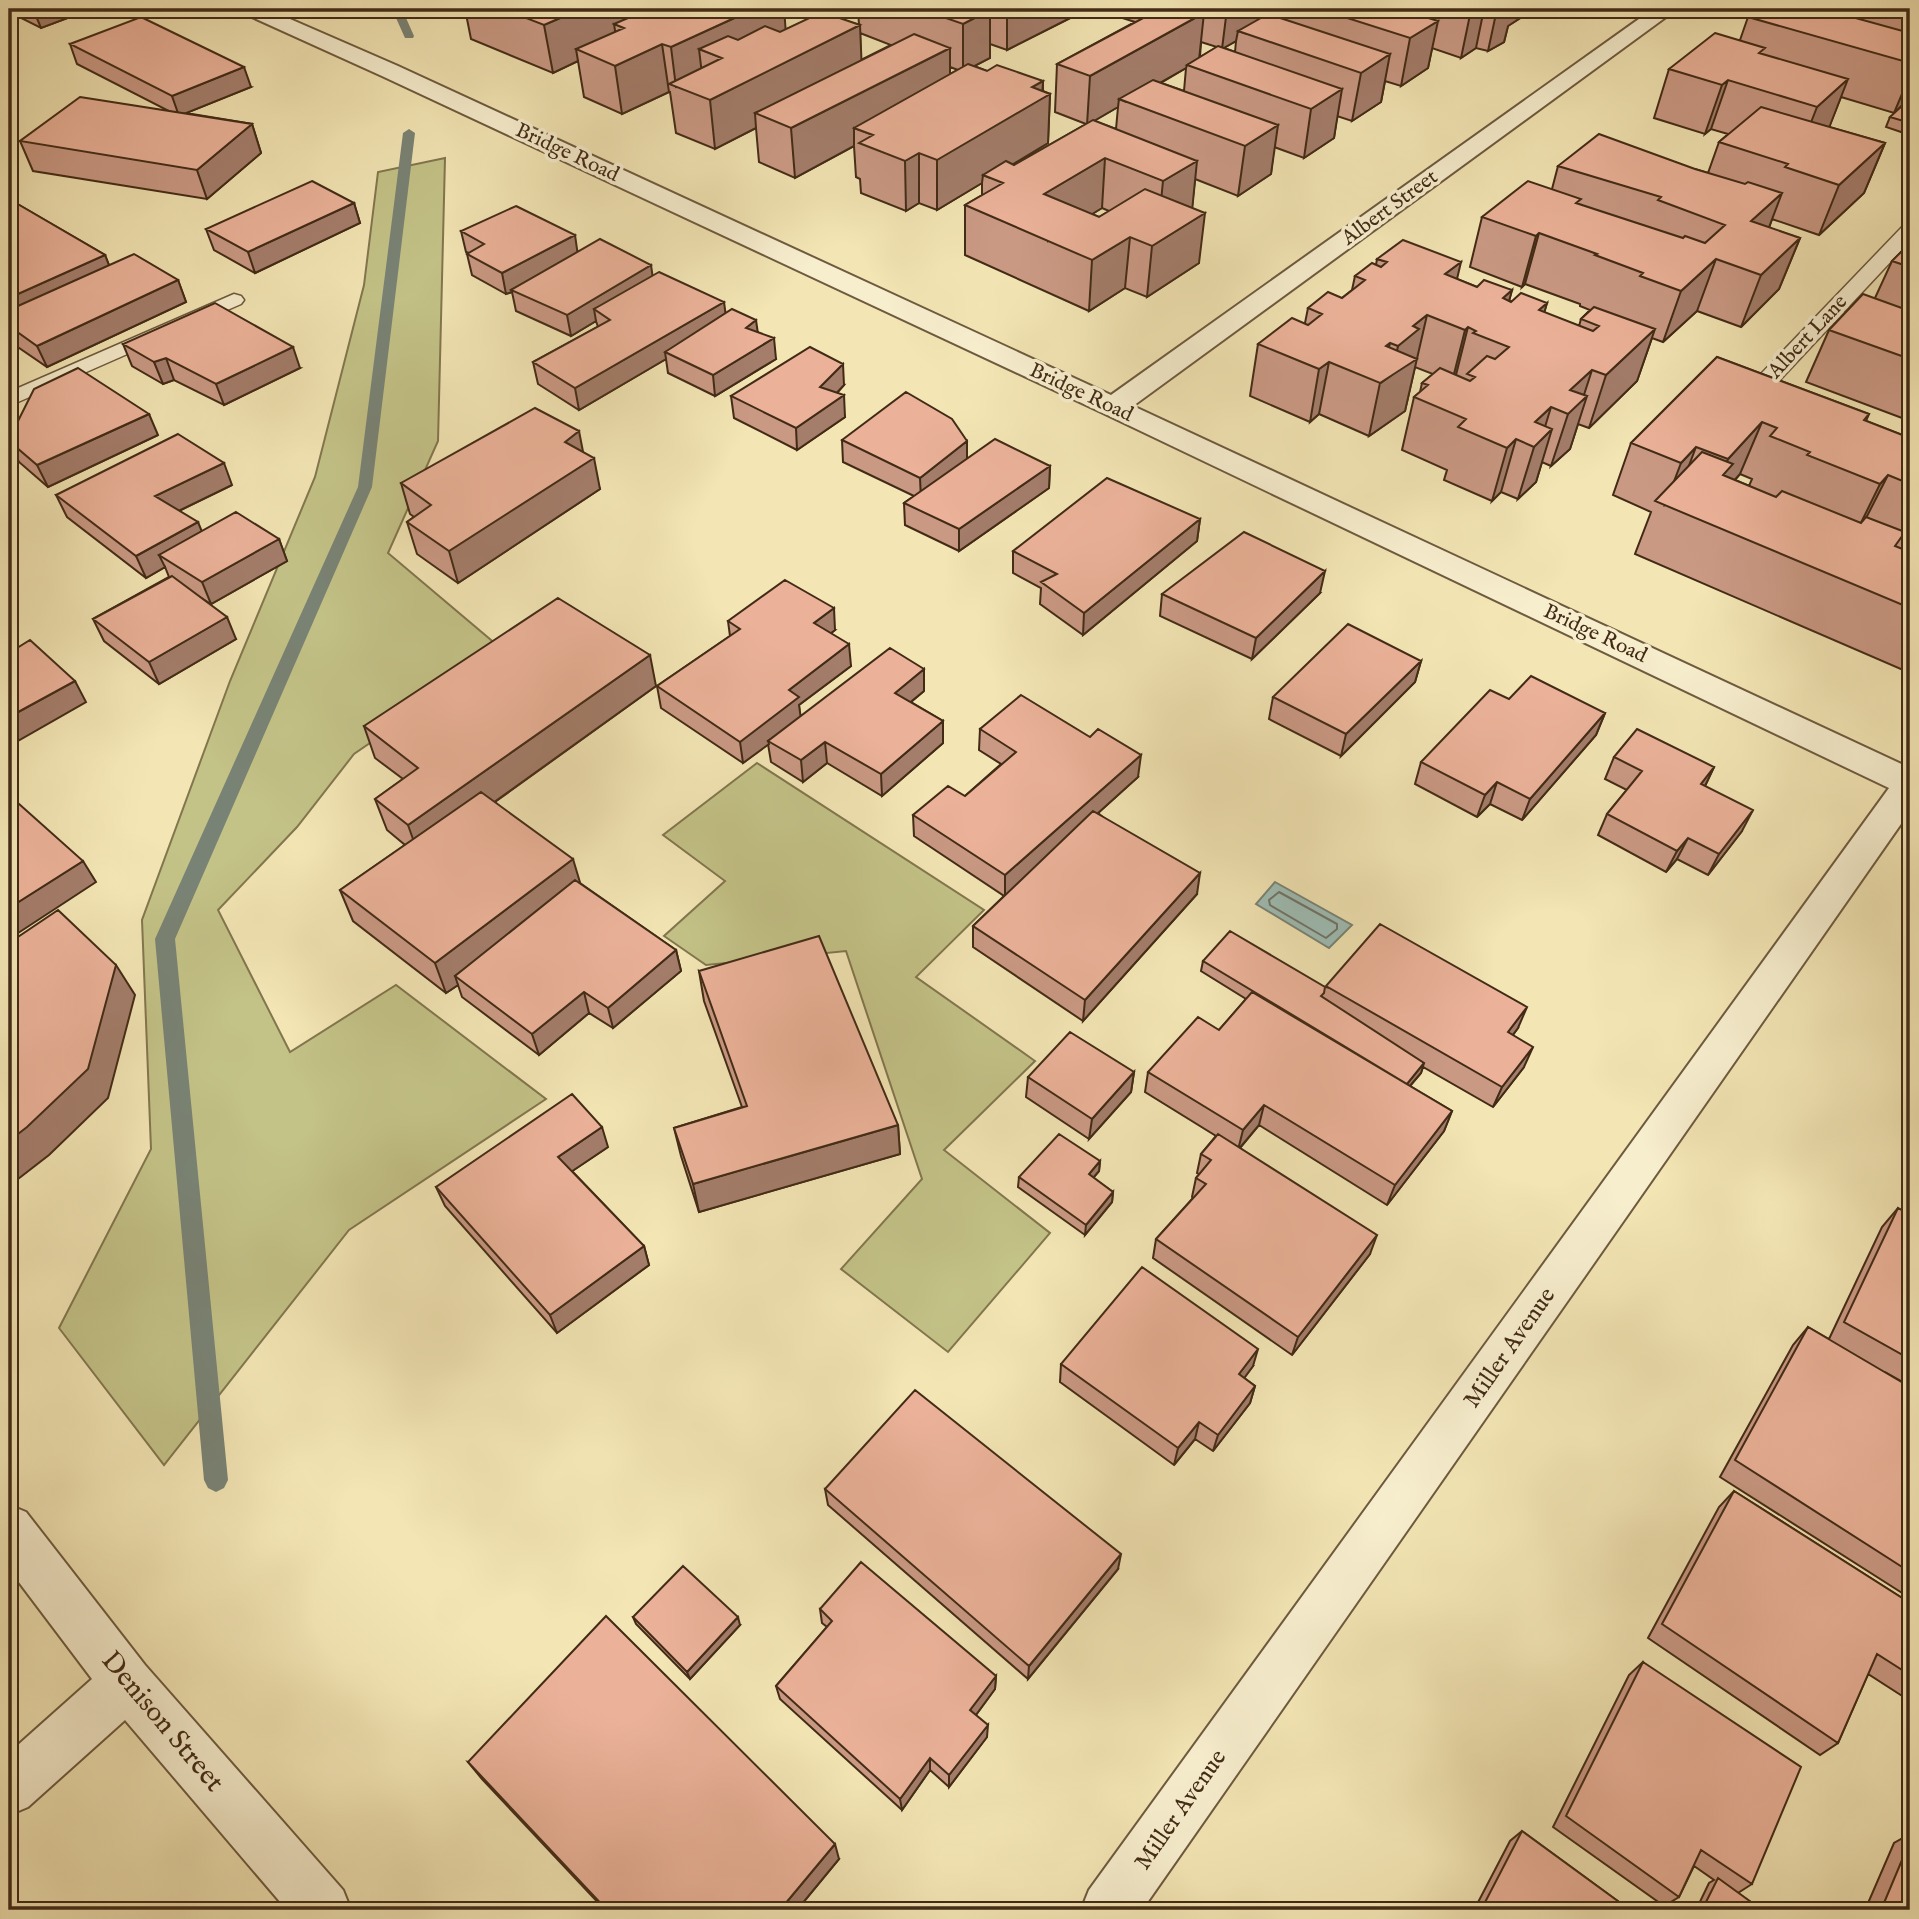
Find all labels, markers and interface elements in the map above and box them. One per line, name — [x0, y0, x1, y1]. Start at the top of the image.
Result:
street label: Bridge Road — [511, 117, 624, 189]
street label: Albert Street — [1336, 164, 1443, 253]
street label: Albert Lane — [1762, 289, 1854, 385]
street label: Bridge Road — [1025, 357, 1138, 429]
street label: Bridge Road — [1539, 598, 1652, 670]
street label: Miller Avenue — [1457, 1282, 1563, 1414]
street label: Denison Street — [93, 1644, 231, 1800]
street label: Miller Avenue — [1128, 1744, 1234, 1876]

